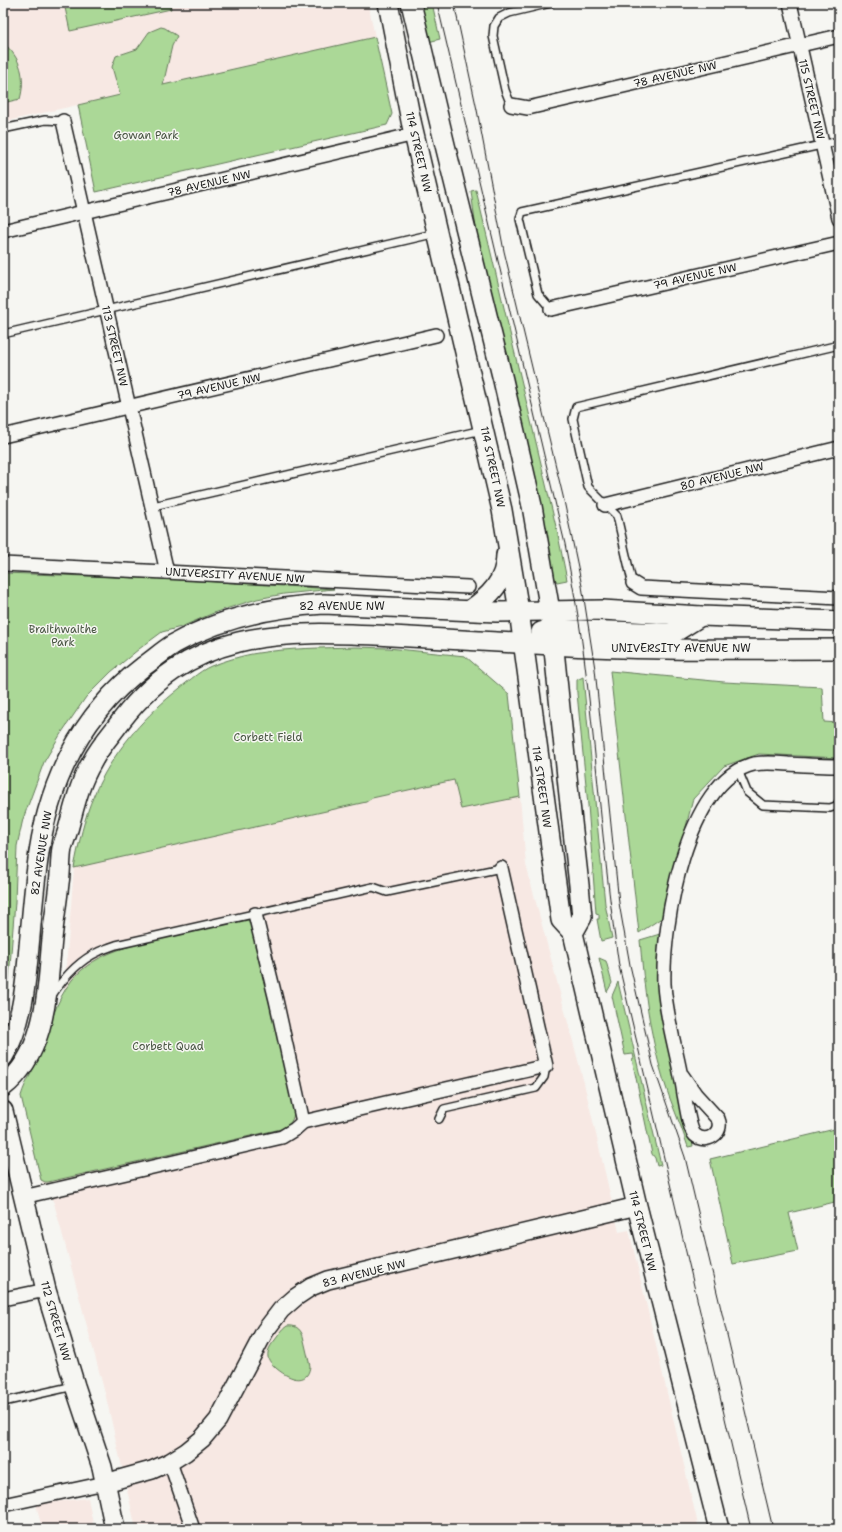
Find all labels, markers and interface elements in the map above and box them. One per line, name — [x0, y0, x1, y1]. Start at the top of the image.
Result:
street label: 78 AVENUE NW — [632, 57, 719, 91]
street label: 115 STREET NW — [795, 57, 828, 141]
street label: 114 STREET NW — [402, 110, 435, 195]
park label: Gowan Park — [113, 128, 179, 143]
street label: 78 AVENUE NW — [166, 166, 253, 200]
street label: 79 AVENUE NW — [652, 259, 739, 293]
street label: 113 STREET NW — [98, 304, 131, 389]
street label: 79 AVENUE NW — [176, 369, 263, 403]
street label: 114 STREET NW — [477, 425, 509, 510]
street label: 80 AVENUE NW — [679, 459, 766, 494]
street label: UNIVERSITY AVENUE NW — [165, 564, 306, 587]
street label: 82 AVENUE NW — [299, 599, 385, 614]
park label: Braithwaithe Park — [29, 622, 97, 650]
street label: UNIVERSITY AVENUE NW — [611, 641, 751, 656]
park label: Corbett Field — [234, 730, 302, 745]
street label: 114 STREET NW — [528, 745, 555, 830]
street label: 82 AVENUE NW — [27, 809, 56, 896]
park label: Corbett Quad — [132, 1039, 204, 1054]
street label: 114 STREET NW — [625, 1189, 660, 1274]
street label: 83 AVENUE NW — [321, 1256, 408, 1291]
street label: 112 STREET NW — [37, 1279, 74, 1363]

